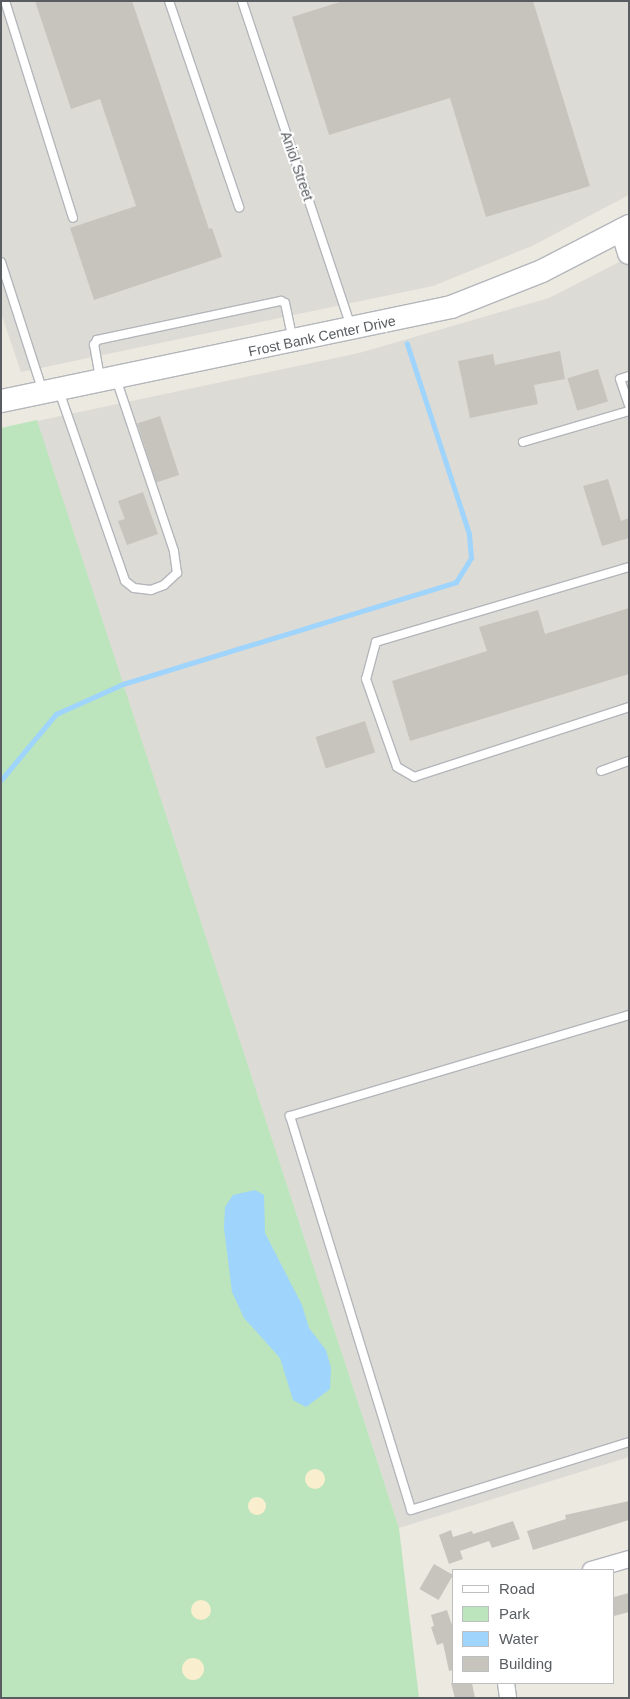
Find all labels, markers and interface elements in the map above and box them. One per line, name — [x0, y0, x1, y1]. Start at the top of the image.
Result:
street label: Aniol Street — [277, 129, 317, 203]
street label: Frost Bank Center Drive — [247, 312, 397, 360]
legend — [452, 1569, 615, 1684]
text: Road — [499, 1580, 535, 1597]
text: Park — [499, 1605, 530, 1622]
text: Water — [499, 1630, 538, 1647]
text: Building — [499, 1655, 552, 1672]

